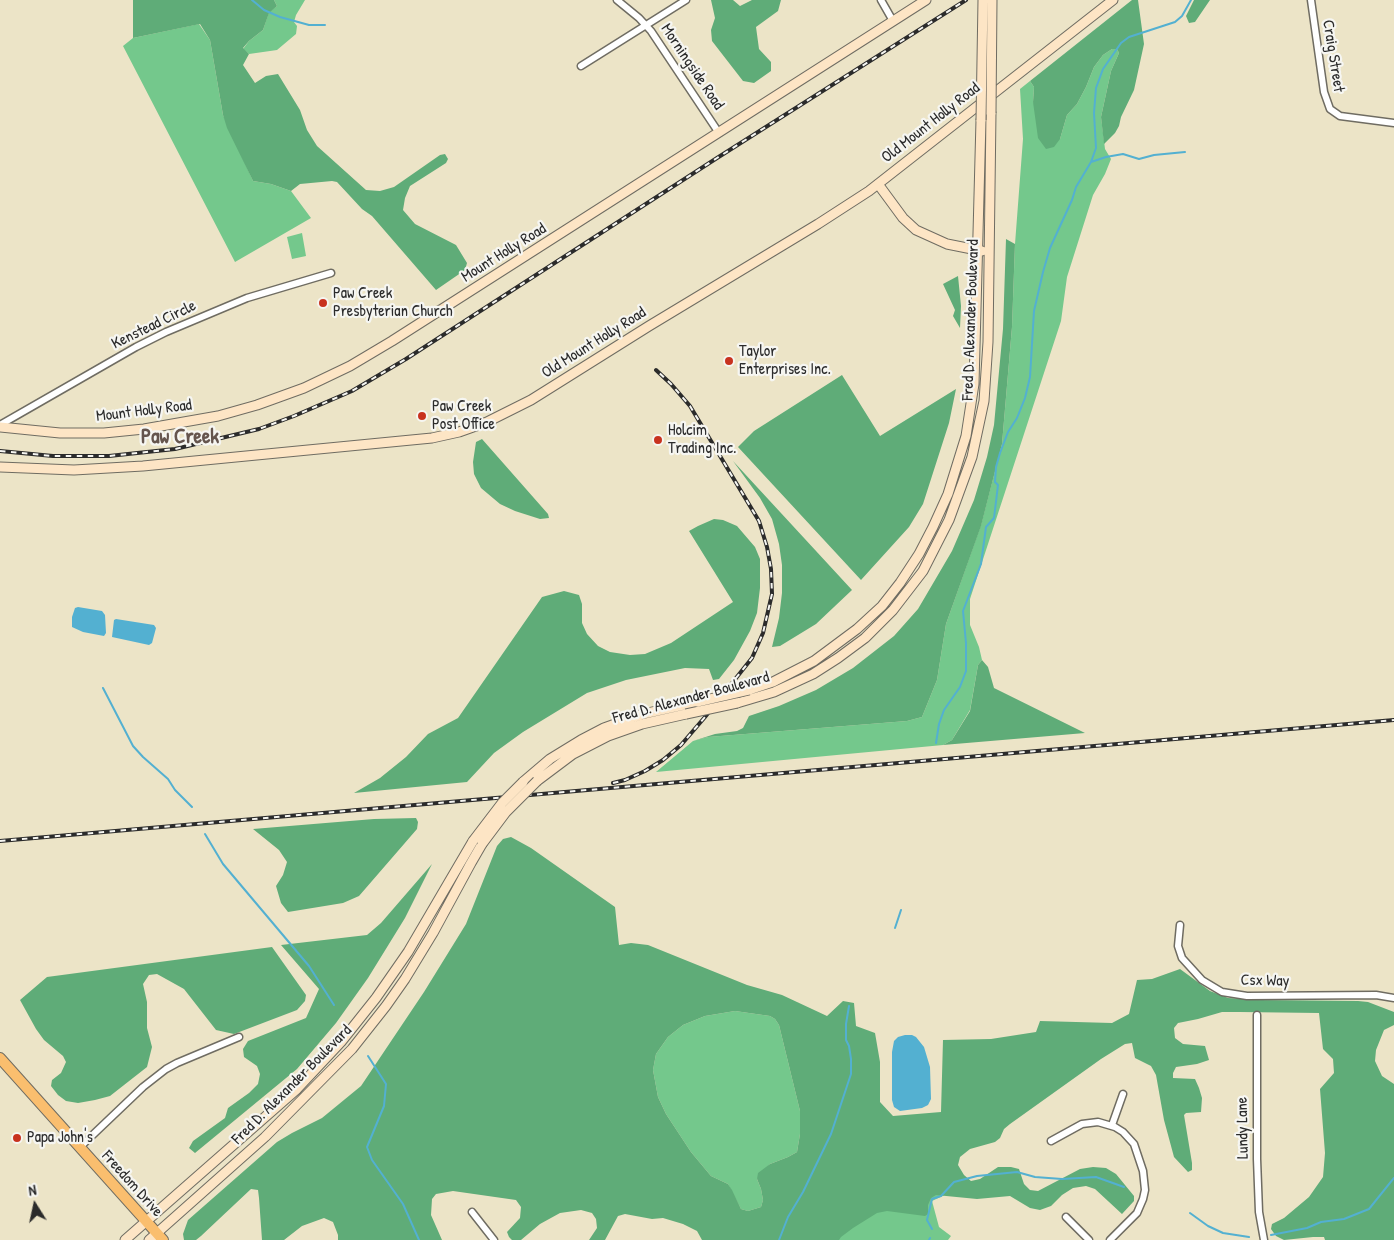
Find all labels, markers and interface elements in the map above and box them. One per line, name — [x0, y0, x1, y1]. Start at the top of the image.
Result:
street label: Craig Street — [1318, 19, 1348, 93]
street label: Morningside Road — [656, 20, 728, 114]
street label: Old Mount Holly Road — [878, 79, 984, 167]
street label: Mount Holly Road — [458, 219, 550, 287]
street label: Fred D. Alexander Boulevard — [959, 239, 983, 401]
place label: Paw Creek Presbyterian Church — [333, 284, 453, 322]
street label: Kenstead Circle — [109, 296, 199, 354]
marker: Paw Creek Presbyterian Church — [317, 297, 329, 309]
street label: Old Mount Holly Road — [538, 303, 650, 383]
place label: Taylor Enterprises Inc. — [739, 342, 831, 380]
marker: Taylor Enterprises Inc. — [723, 355, 735, 367]
street label: Mount Holly Road — [95, 396, 193, 426]
place label: Paw Creek Post Office — [432, 397, 495, 435]
marker: Paw Creek Post Office — [416, 410, 428, 422]
place label: Holcim Trading Inc. — [668, 421, 736, 459]
district label: Paw Creek — [141, 424, 219, 450]
marker: Holcim Trading Inc. — [652, 434, 664, 446]
street label: Fred D. Alexander Boulevard — [611, 668, 771, 728]
street label: Csx Way — [1241, 971, 1289, 991]
street label: Fred D. Alexander Boulevard — [228, 1021, 356, 1149]
street label: Lundy Lane — [1233, 1097, 1253, 1159]
place label: Papa John's — [27, 1128, 93, 1148]
marker: Papa John's — [11, 1132, 23, 1144]
street label: Freedom Drive — [97, 1147, 167, 1221]
north arrow — [10, 1180, 60, 1230]
text: N — [27, 1180, 38, 1200]

